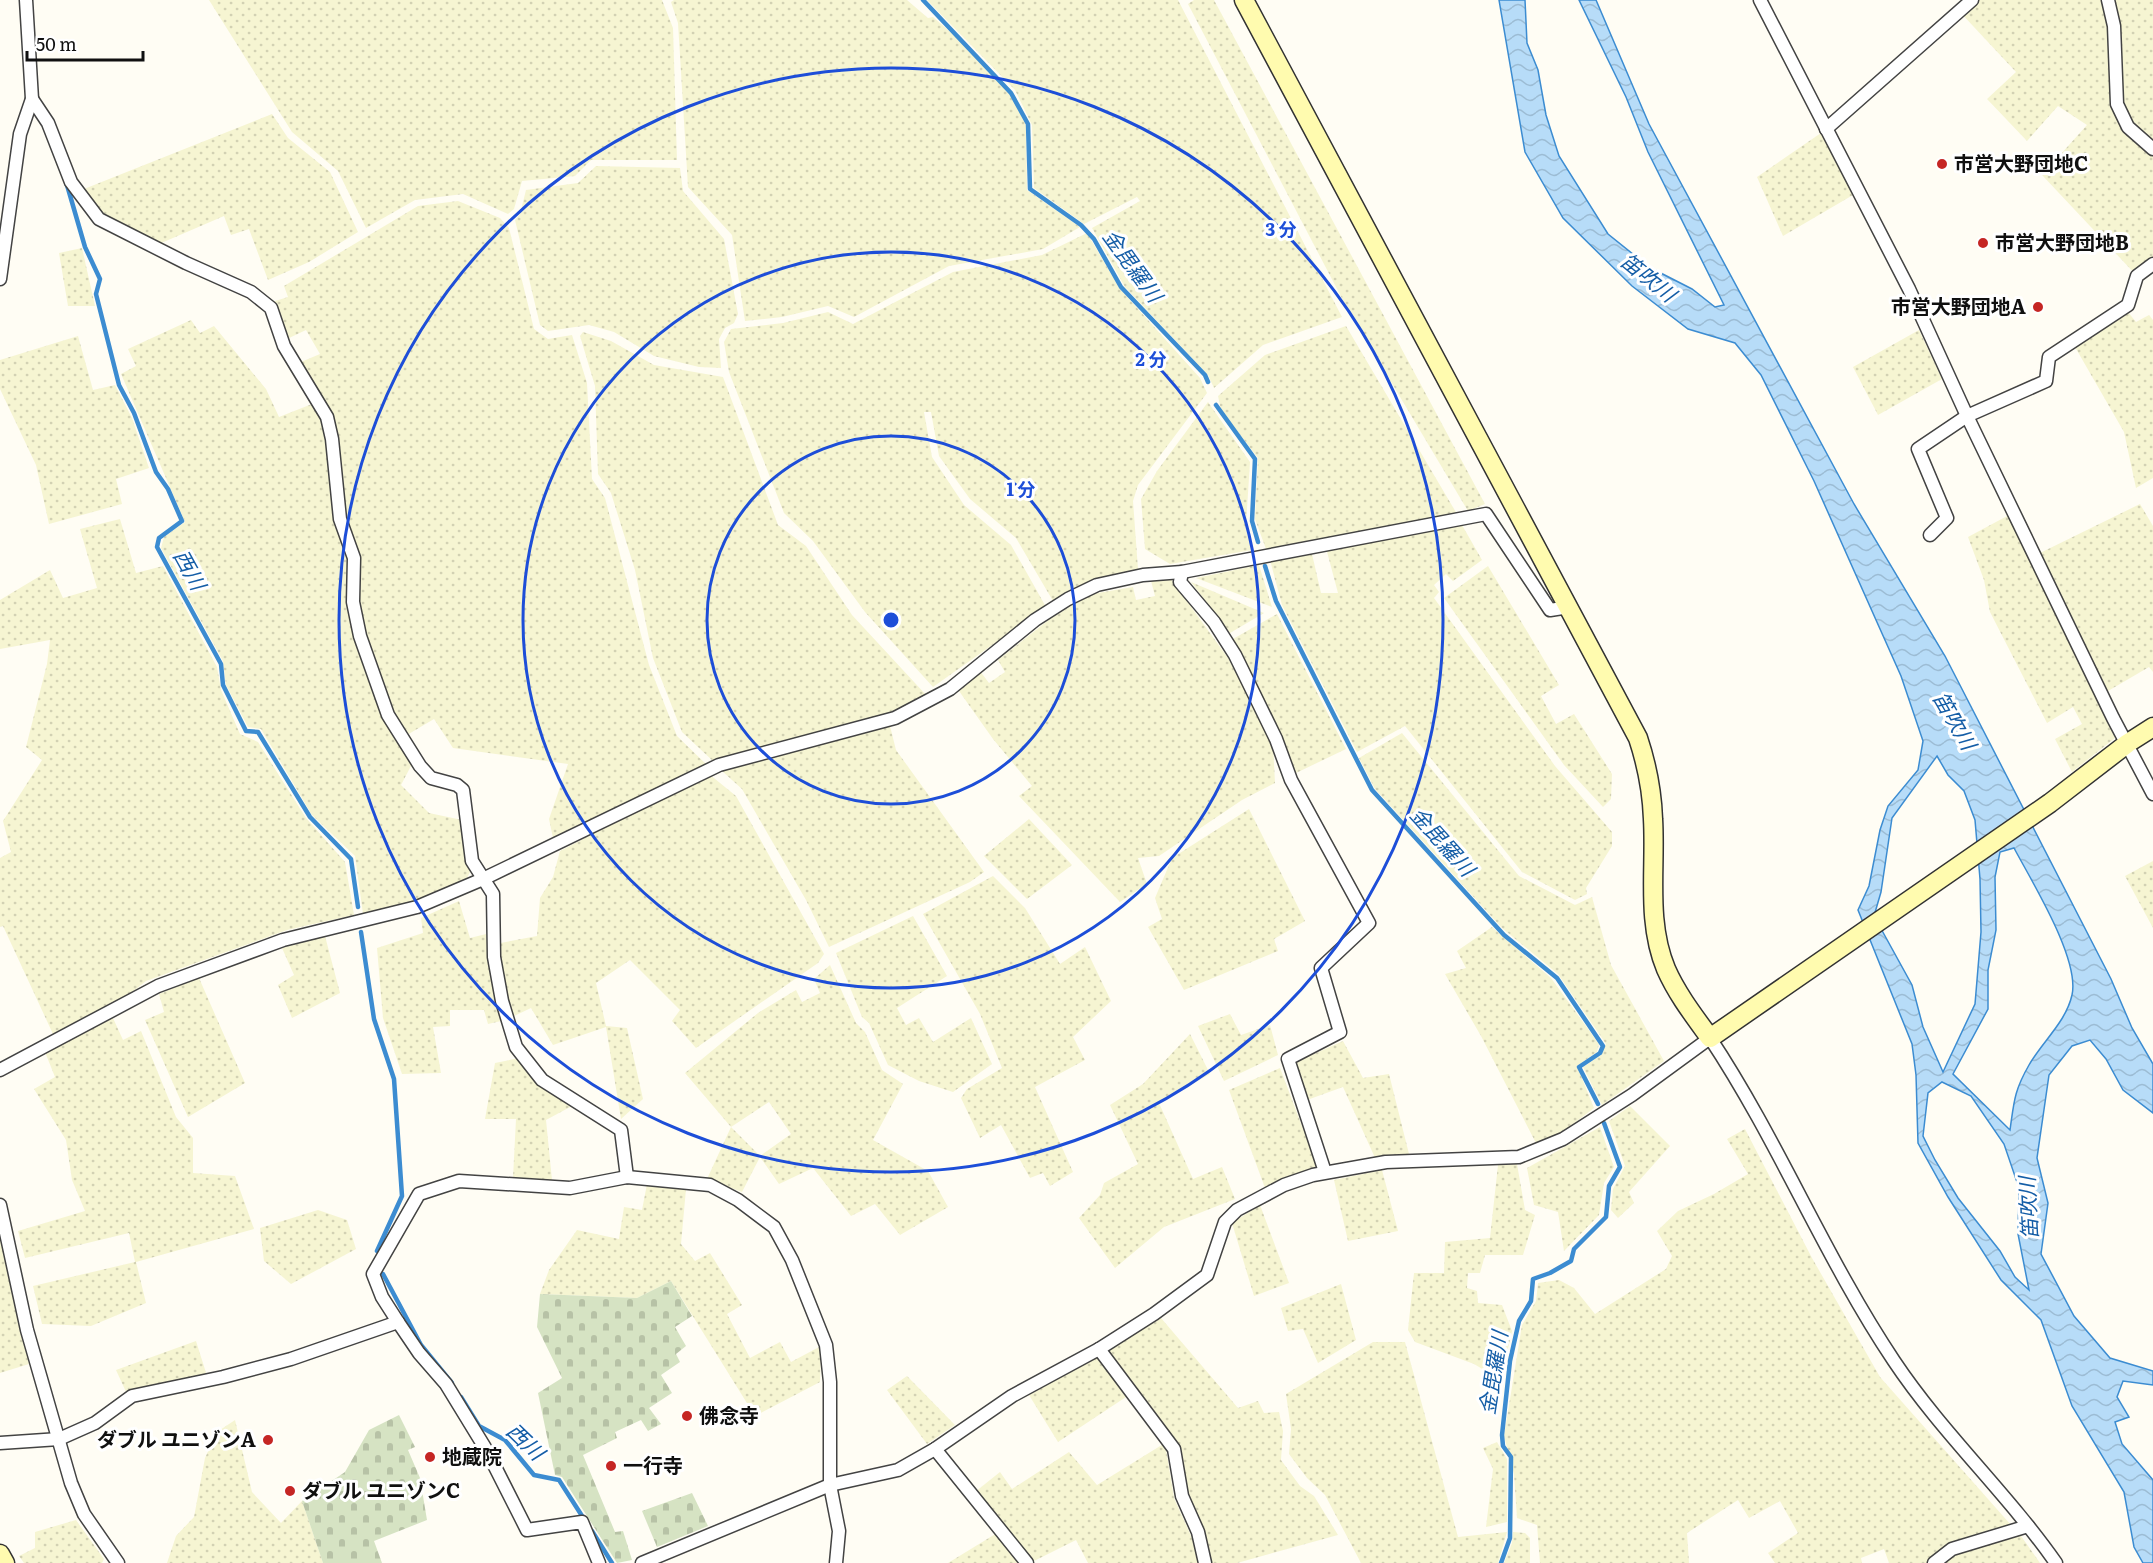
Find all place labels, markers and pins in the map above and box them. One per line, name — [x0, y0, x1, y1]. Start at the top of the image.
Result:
place label: 市営大野団地C — [1954, 147, 2088, 177]
marker: 市営大野団地C — [1935, 157, 1949, 171]
place label: 市営大野団地B — [1995, 226, 2129, 256]
marker: 市営大野団地B — [1976, 236, 1990, 250]
place label: 市営大野団地A — [1891, 290, 2026, 320]
marker: 市営大野団地A — [2031, 300, 2045, 314]
centre of rings — [881, 610, 901, 630]
place label: 佛念寺 — [699, 1399, 759, 1429]
marker: 佛念寺 — [680, 1409, 694, 1423]
place label: ダブル ユニゾンA — [97, 1423, 256, 1453]
marker: ダブル ユニゾンA — [261, 1433, 275, 1447]
place label: 地蔵院 — [442, 1440, 502, 1470]
place label: 一行寺 — [623, 1449, 683, 1479]
marker: 地蔵院 — [423, 1450, 437, 1464]
marker: 一行寺 — [604, 1459, 618, 1473]
place label: ダブル ユニゾンC — [302, 1474, 460, 1504]
marker: ダブル ユニゾンC — [283, 1484, 297, 1498]

